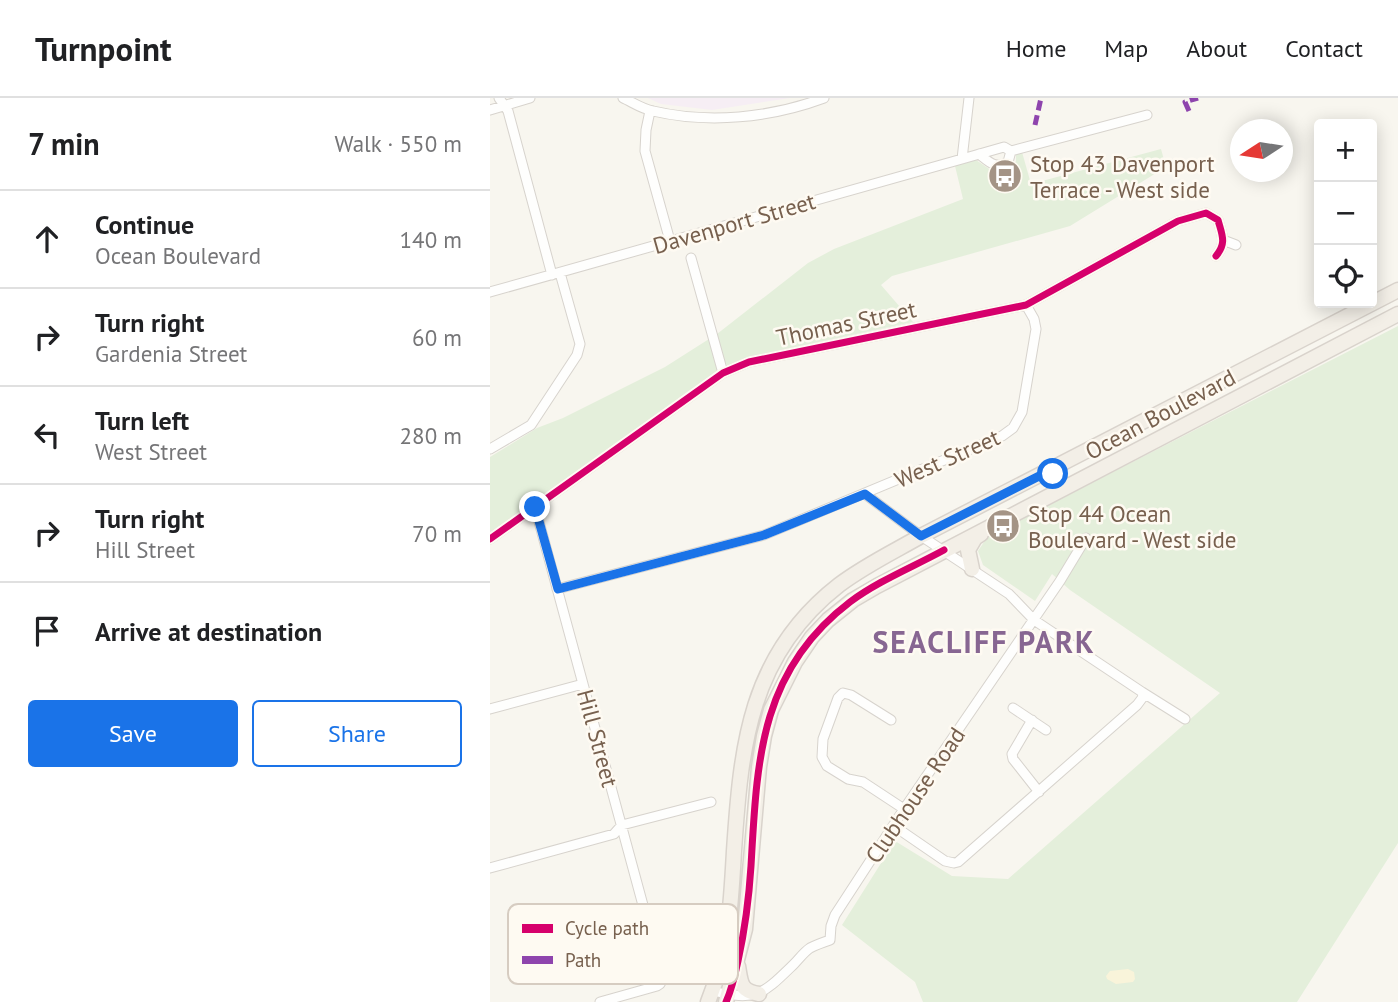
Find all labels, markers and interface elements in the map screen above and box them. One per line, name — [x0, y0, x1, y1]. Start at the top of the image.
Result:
text: Turnpoint — [35, 27, 172, 70]
text: Home — [1006, 33, 1066, 64]
text: Map — [1104, 33, 1148, 64]
text: About — [1186, 33, 1247, 64]
text: Contact — [1285, 33, 1363, 64]
north arrow — [1230, 119, 1293, 182]
map controls — [1314, 119, 1377, 308]
button: + — [1314, 119, 1377, 182]
text: 7 min — [28, 124, 100, 163]
text: Walk · 550 m — [335, 129, 462, 158]
place label: Stop 43 Davenport Terrace - West side — [1030, 149, 1215, 204]
bus stop icon: Stop 43 Davenport Terrace - West side — [986, 157, 1024, 195]
button: − — [1314, 182, 1377, 245]
street label: Davenport Street — [649, 186, 819, 260]
text: Continue — [95, 208, 194, 241]
icon: ahead — [28, 220, 66, 258]
text: 140 m — [400, 225, 462, 254]
text: Ocean Boulevard — [95, 241, 261, 270]
button: locate — [1314, 245, 1377, 308]
street label: Thomas Street — [773, 294, 919, 352]
text: Turn right — [95, 306, 204, 339]
icon: right — [28, 318, 66, 356]
text: 60 m — [412, 323, 462, 352]
text: Gardenia Street — [95, 339, 247, 368]
street label: Ocean Boulevard — [1080, 362, 1240, 466]
text: Turn left — [95, 404, 189, 437]
icon: left — [28, 416, 66, 454]
text: 280 m — [400, 421, 462, 450]
street label: West Street — [890, 422, 1004, 494]
text: West Street — [95, 437, 207, 466]
route start — [1037, 458, 1068, 489]
route end — [519, 491, 550, 522]
place label: Stop 44 Ocean Boulevard - West side — [1028, 499, 1236, 554]
text: Turn right — [95, 502, 204, 535]
bus stop icon: Stop 44 Ocean Boulevard - West side — [984, 507, 1022, 545]
icon: right — [28, 514, 66, 552]
text: 70 m — [412, 519, 462, 548]
text: Hill Street — [95, 535, 195, 564]
icon: arrive — [28, 612, 66, 650]
text: Arrive at destination — [95, 615, 322, 648]
district label: SEACLIFF PARK — [872, 622, 1096, 661]
street label: Hill Street — [571, 686, 625, 790]
button: Save — [28, 700, 238, 767]
button: Share — [252, 700, 462, 767]
street label: Clubhouse Road — [859, 721, 971, 869]
legend — [508, 904, 738, 984]
text: Cycle path — [565, 916, 649, 940]
text: Path — [565, 948, 601, 972]

